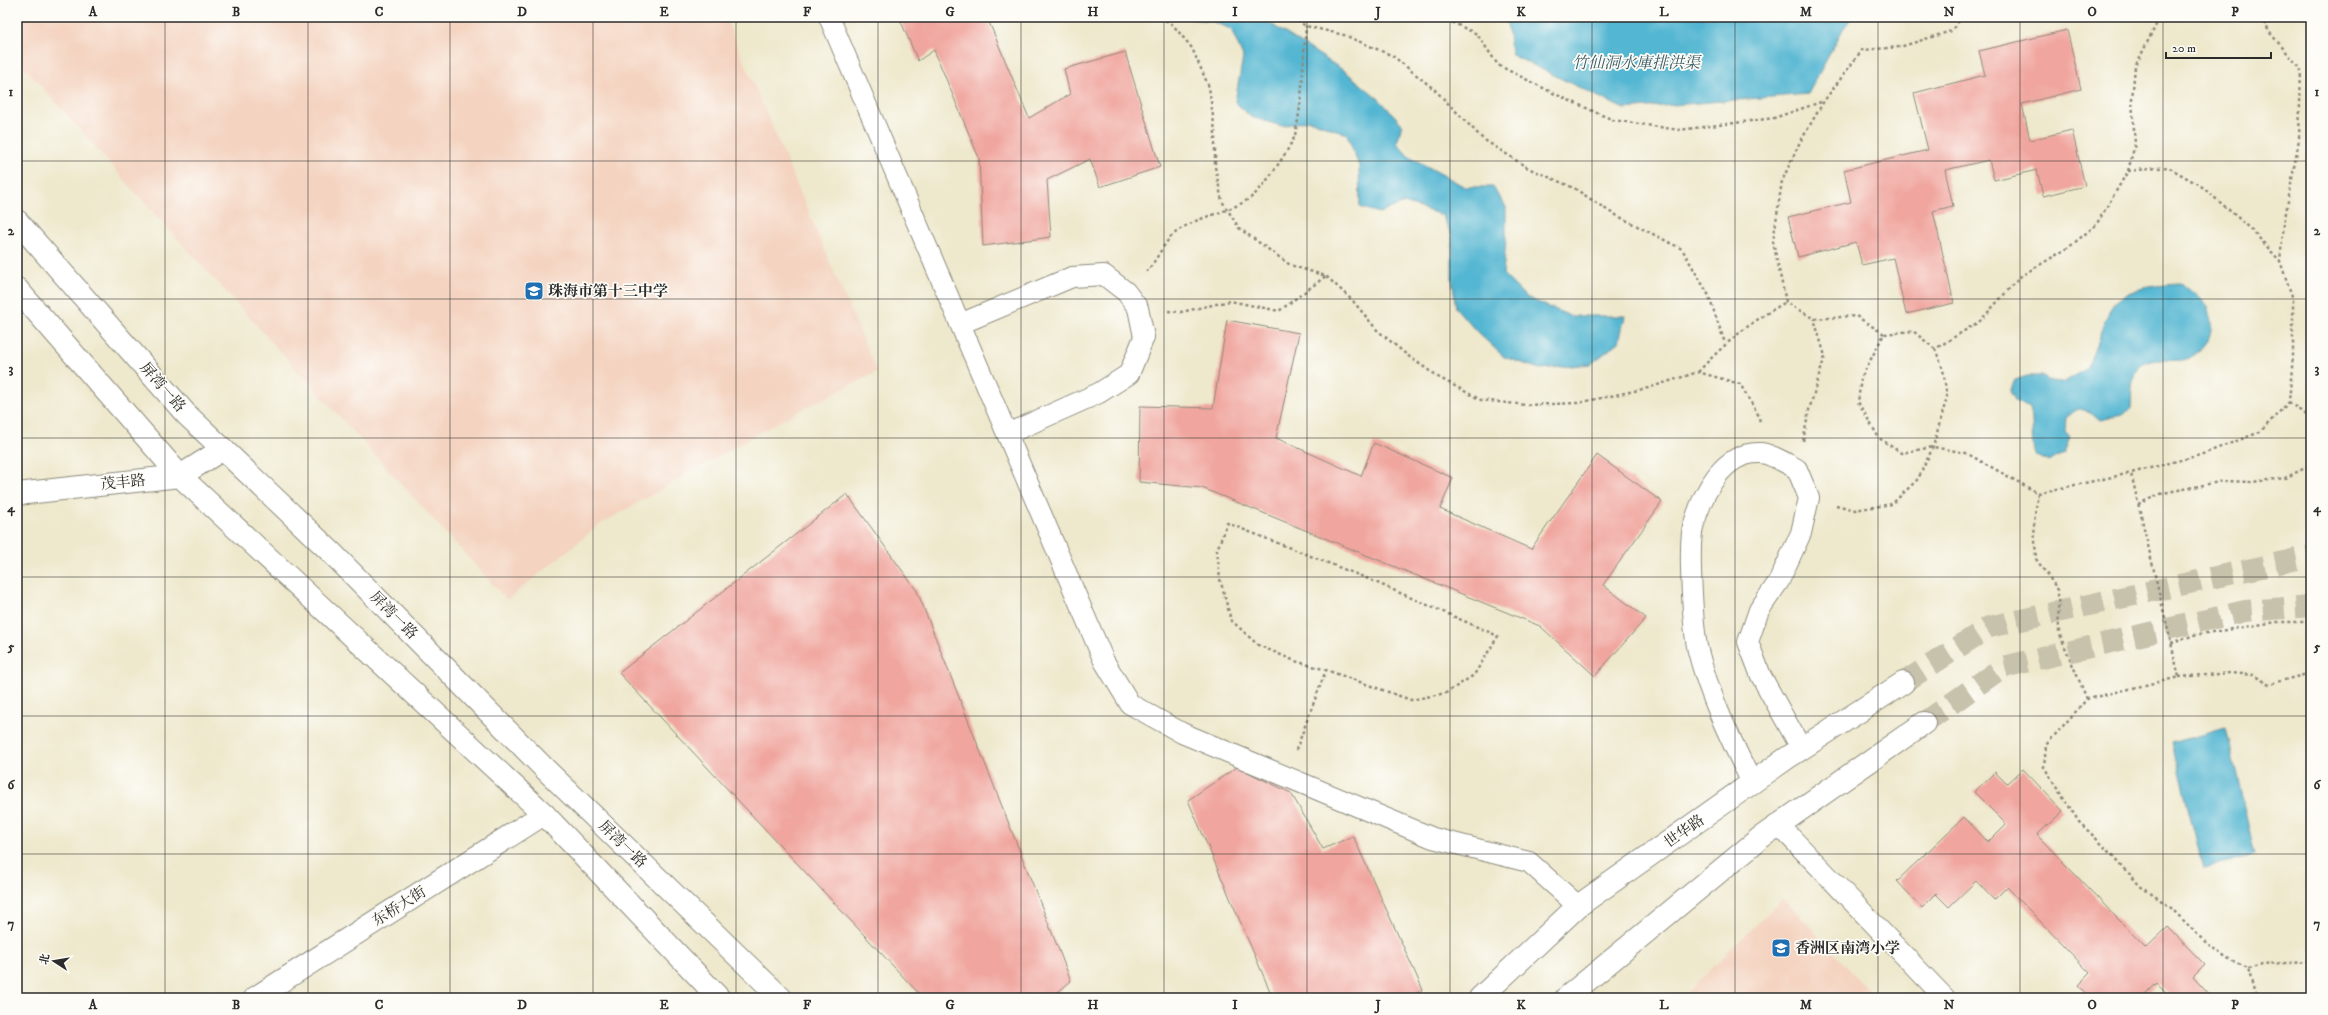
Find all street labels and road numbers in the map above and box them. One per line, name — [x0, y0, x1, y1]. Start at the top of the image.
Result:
street label: 屏湾一路 — [136, 358, 189, 416]
street label: 茂丰路 — [100, 471, 146, 494]
street label: 屏湾一路 — [366, 587, 422, 643]
street label: 世华路 — [1660, 811, 1708, 852]
street label: 屏湾一路 — [594, 817, 651, 872]
street label: 东桥大街 — [369, 882, 430, 930]

